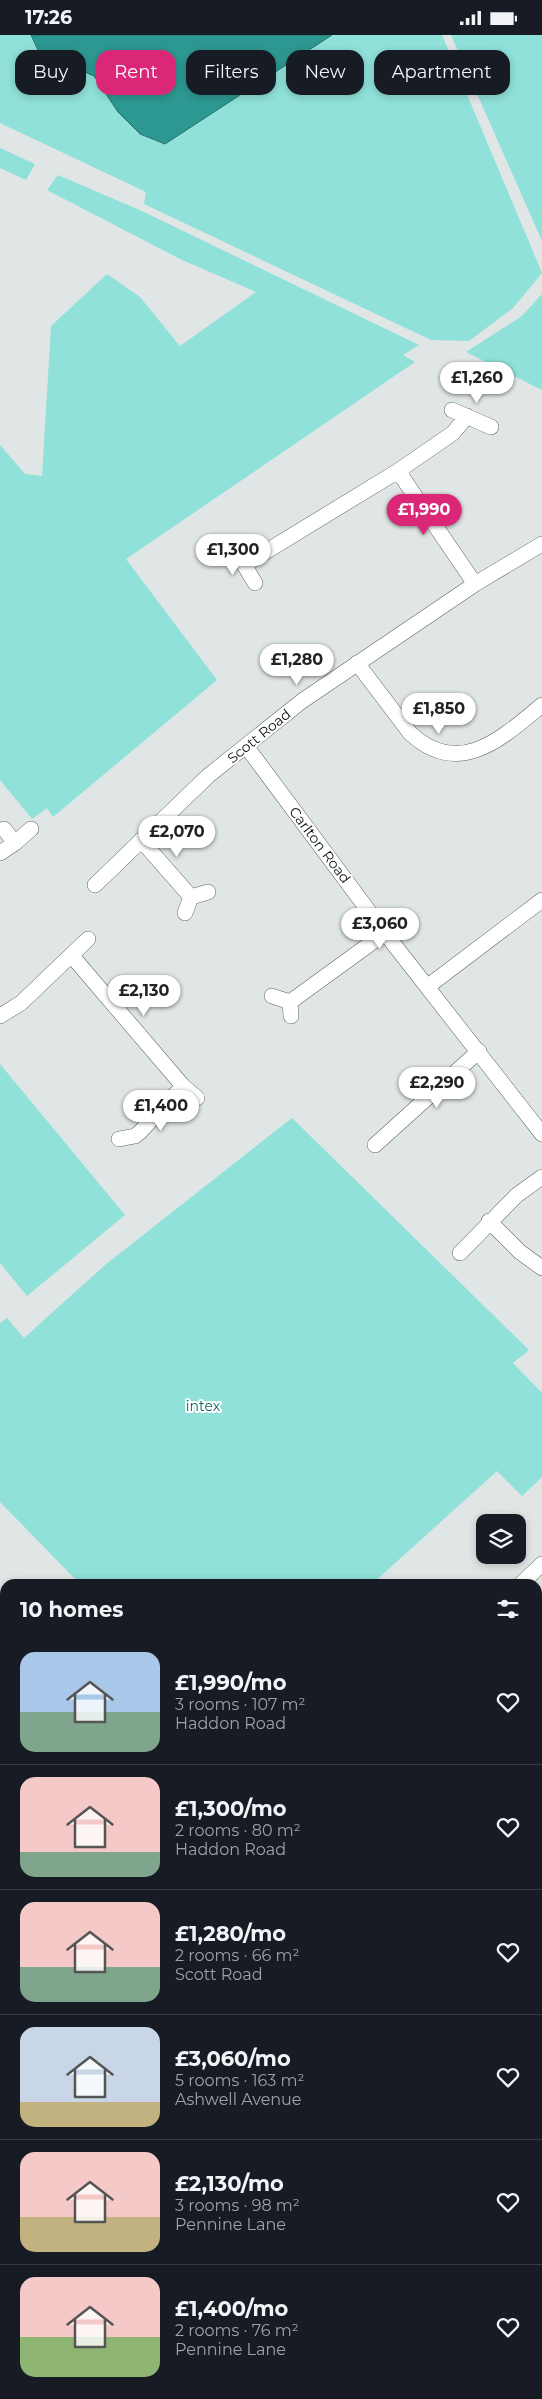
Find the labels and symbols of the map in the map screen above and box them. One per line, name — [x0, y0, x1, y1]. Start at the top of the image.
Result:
pin: £1,260 — [436, 361, 518, 404]
pin: £1,990 — [383, 493, 465, 536]
pin: £1,300 — [192, 533, 274, 576]
pin: £1,280 — [256, 643, 338, 686]
pin: £1,850 — [398, 693, 480, 735]
street label: Scott Road — [224, 705, 294, 767]
street label: Carlton Road — [285, 803, 355, 887]
pin: £2,070 — [136, 815, 218, 858]
pin: £3,060 — [339, 907, 421, 950]
pin: £2,130 — [103, 975, 185, 1017]
pin: £2,290 — [396, 1067, 478, 1109]
pin: £1,400 — [120, 1089, 202, 1132]
park label: intex — [186, 1397, 221, 1415]

